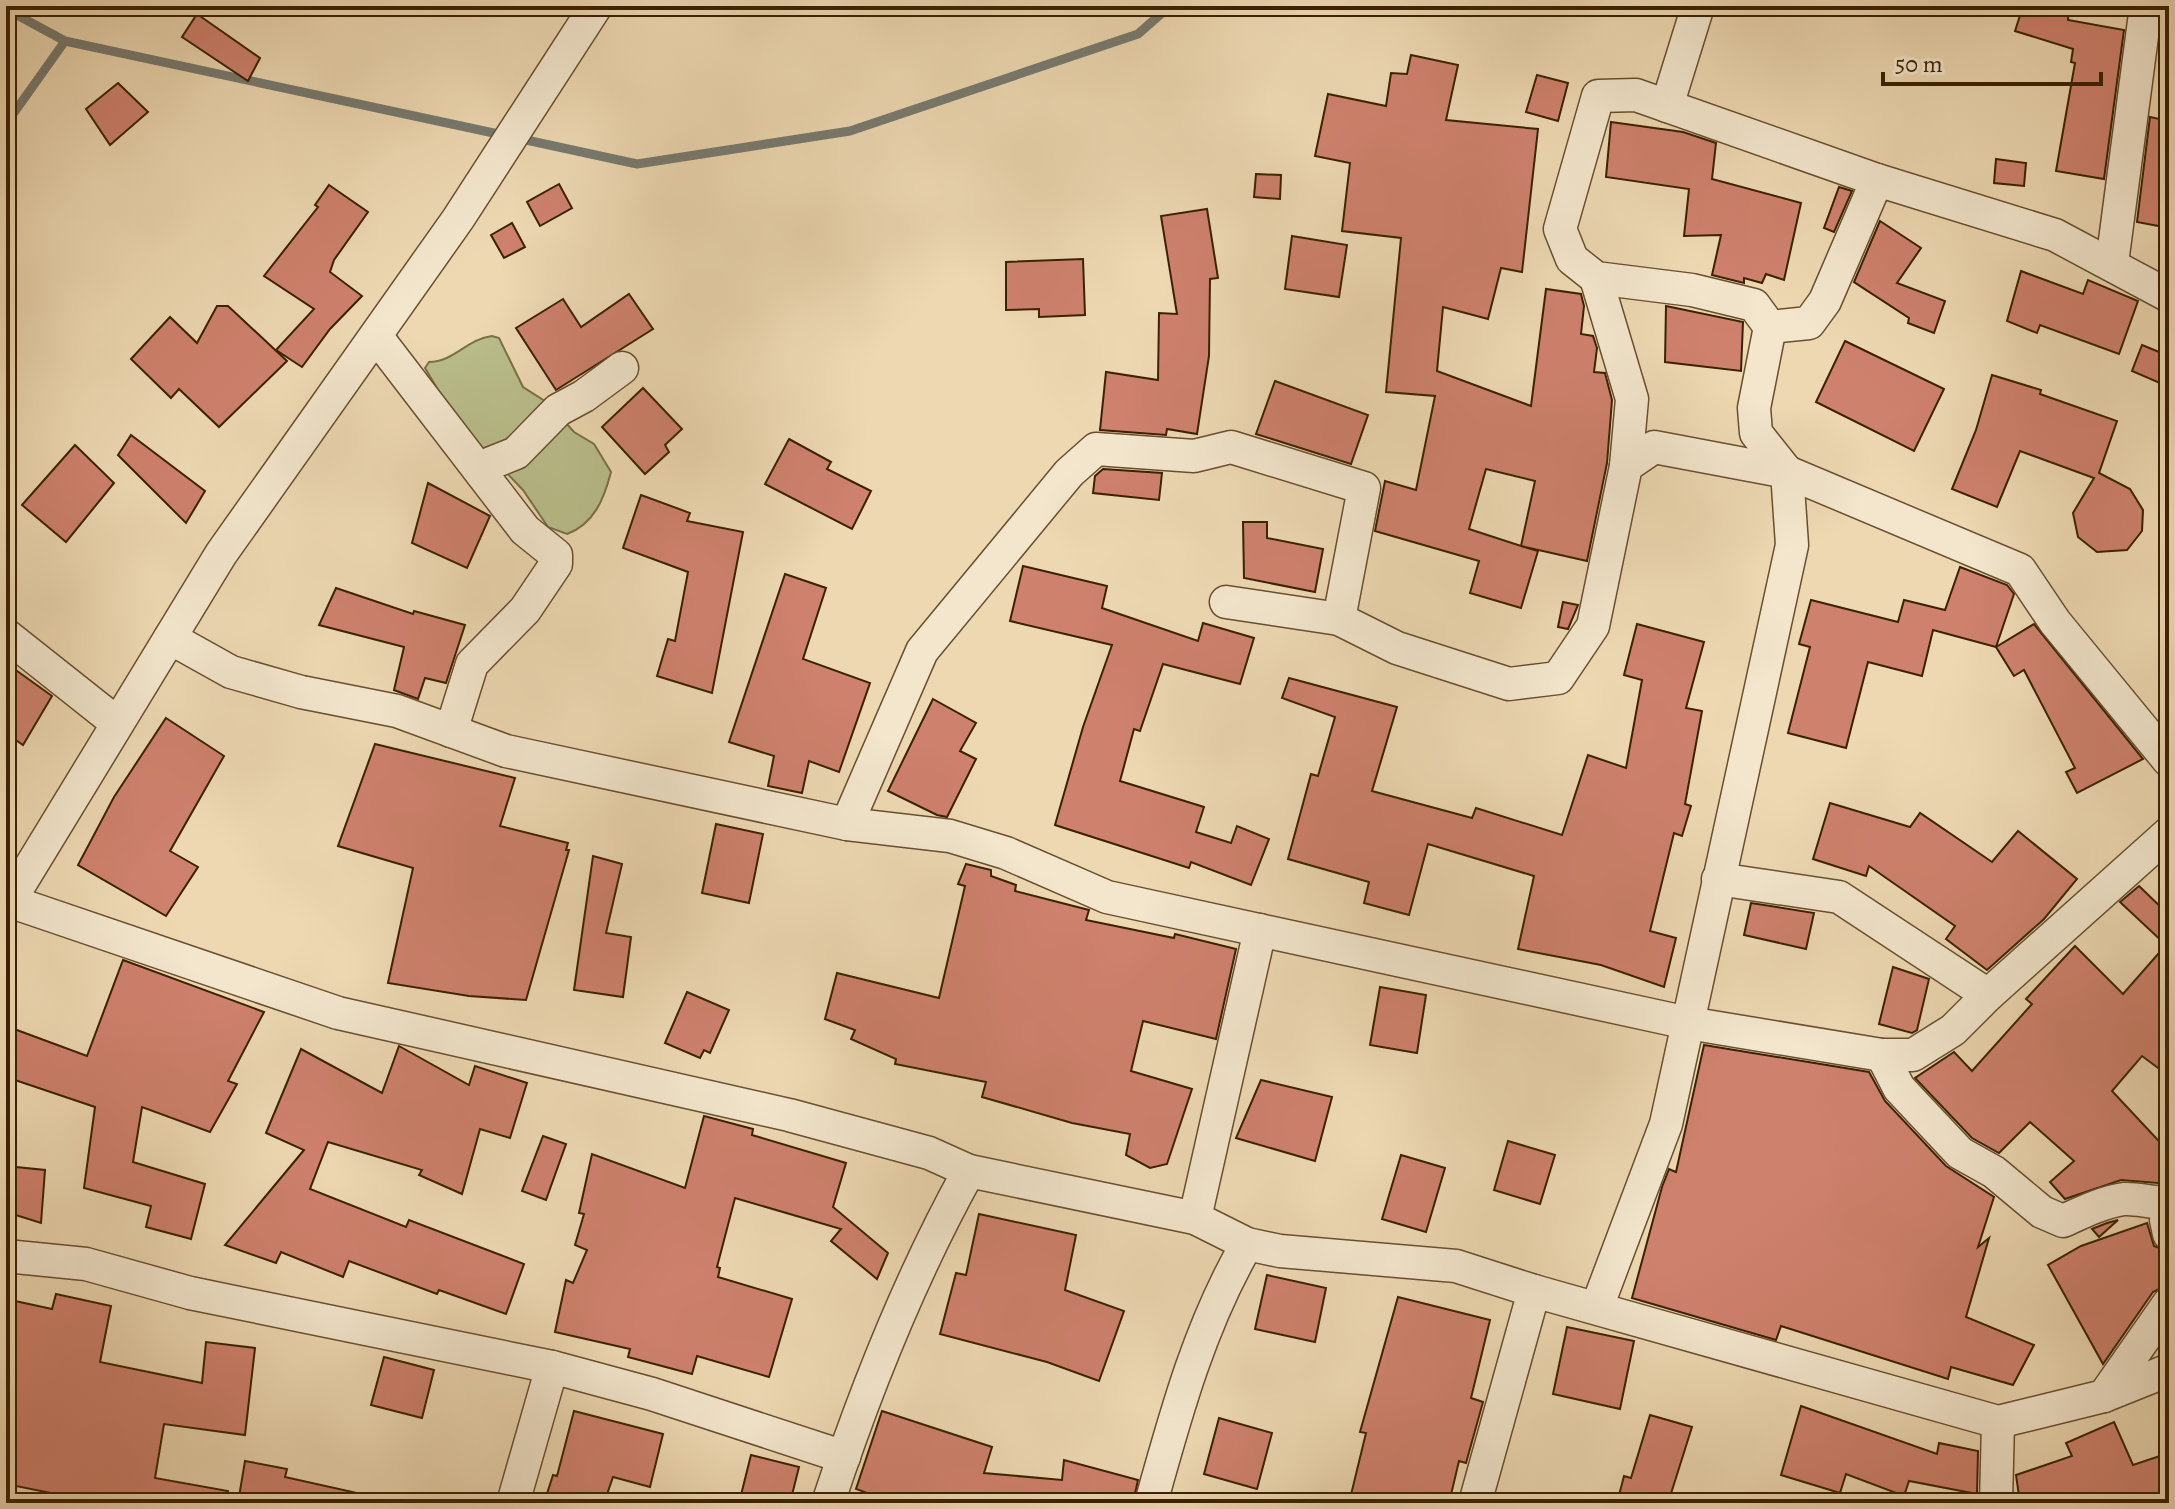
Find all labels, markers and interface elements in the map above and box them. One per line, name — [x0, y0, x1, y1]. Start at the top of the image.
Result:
scale bar — [1883, 36, 2101, 86]
text: 50 m — [1895, 48, 1943, 80]

